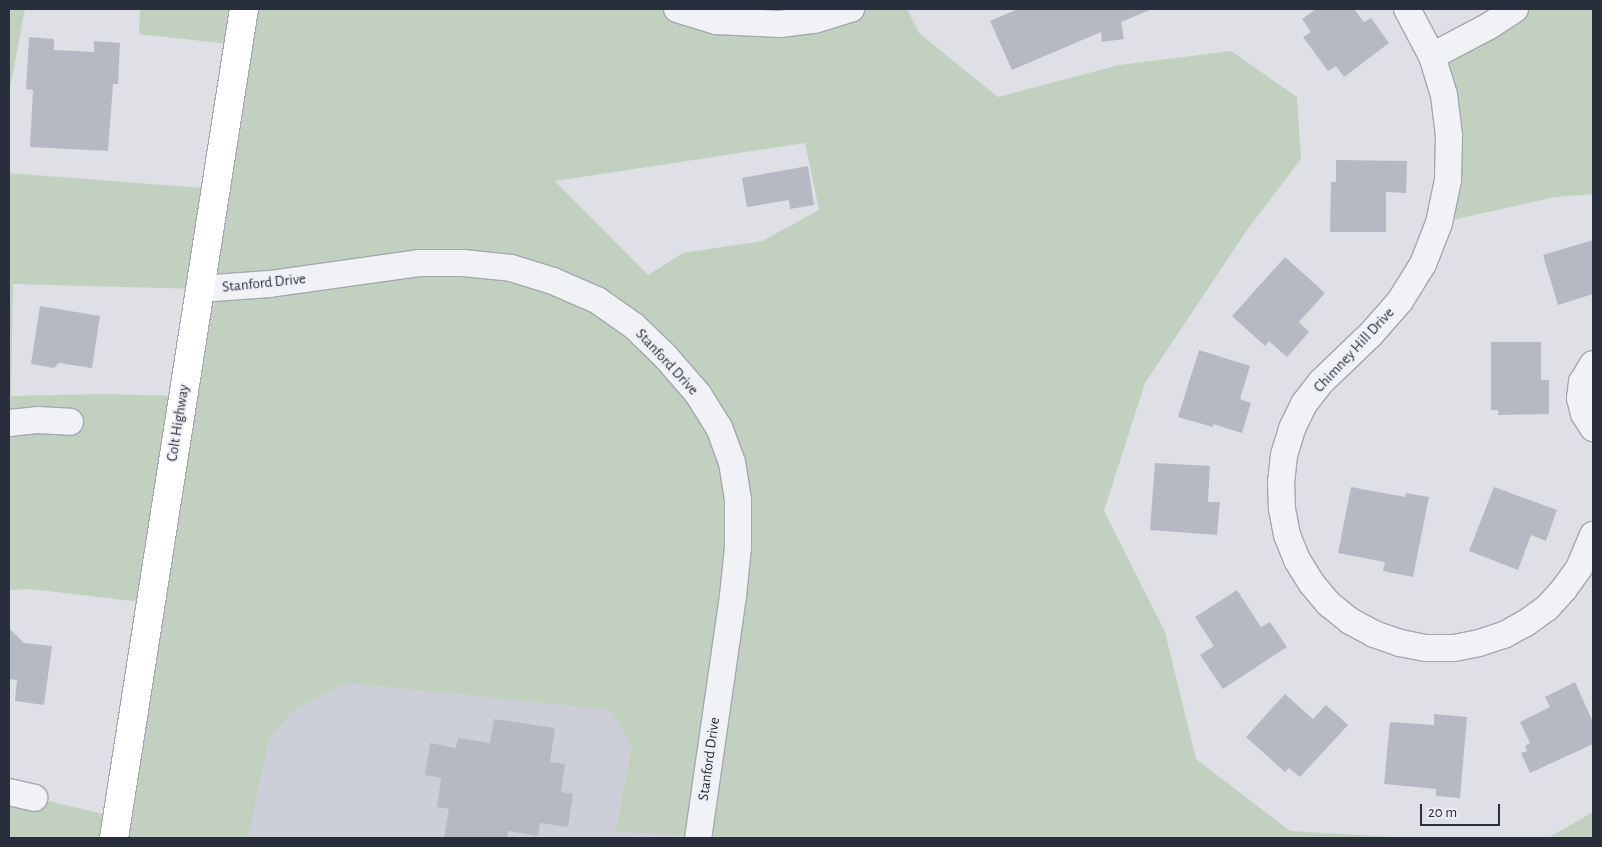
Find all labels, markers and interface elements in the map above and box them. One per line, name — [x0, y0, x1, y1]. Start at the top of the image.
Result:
street label: Stanford Drive — [221, 270, 307, 296]
street label: Chimney Hill Drive — [1310, 304, 1398, 396]
street label: Stanford Drive — [632, 325, 702, 399]
street label: Colt Highway — [163, 383, 193, 463]
street label: Stanford Drive — [694, 716, 724, 802]
scale bar — [1422, 794, 1502, 826]
text: 20 m — [1428, 805, 1457, 820]

